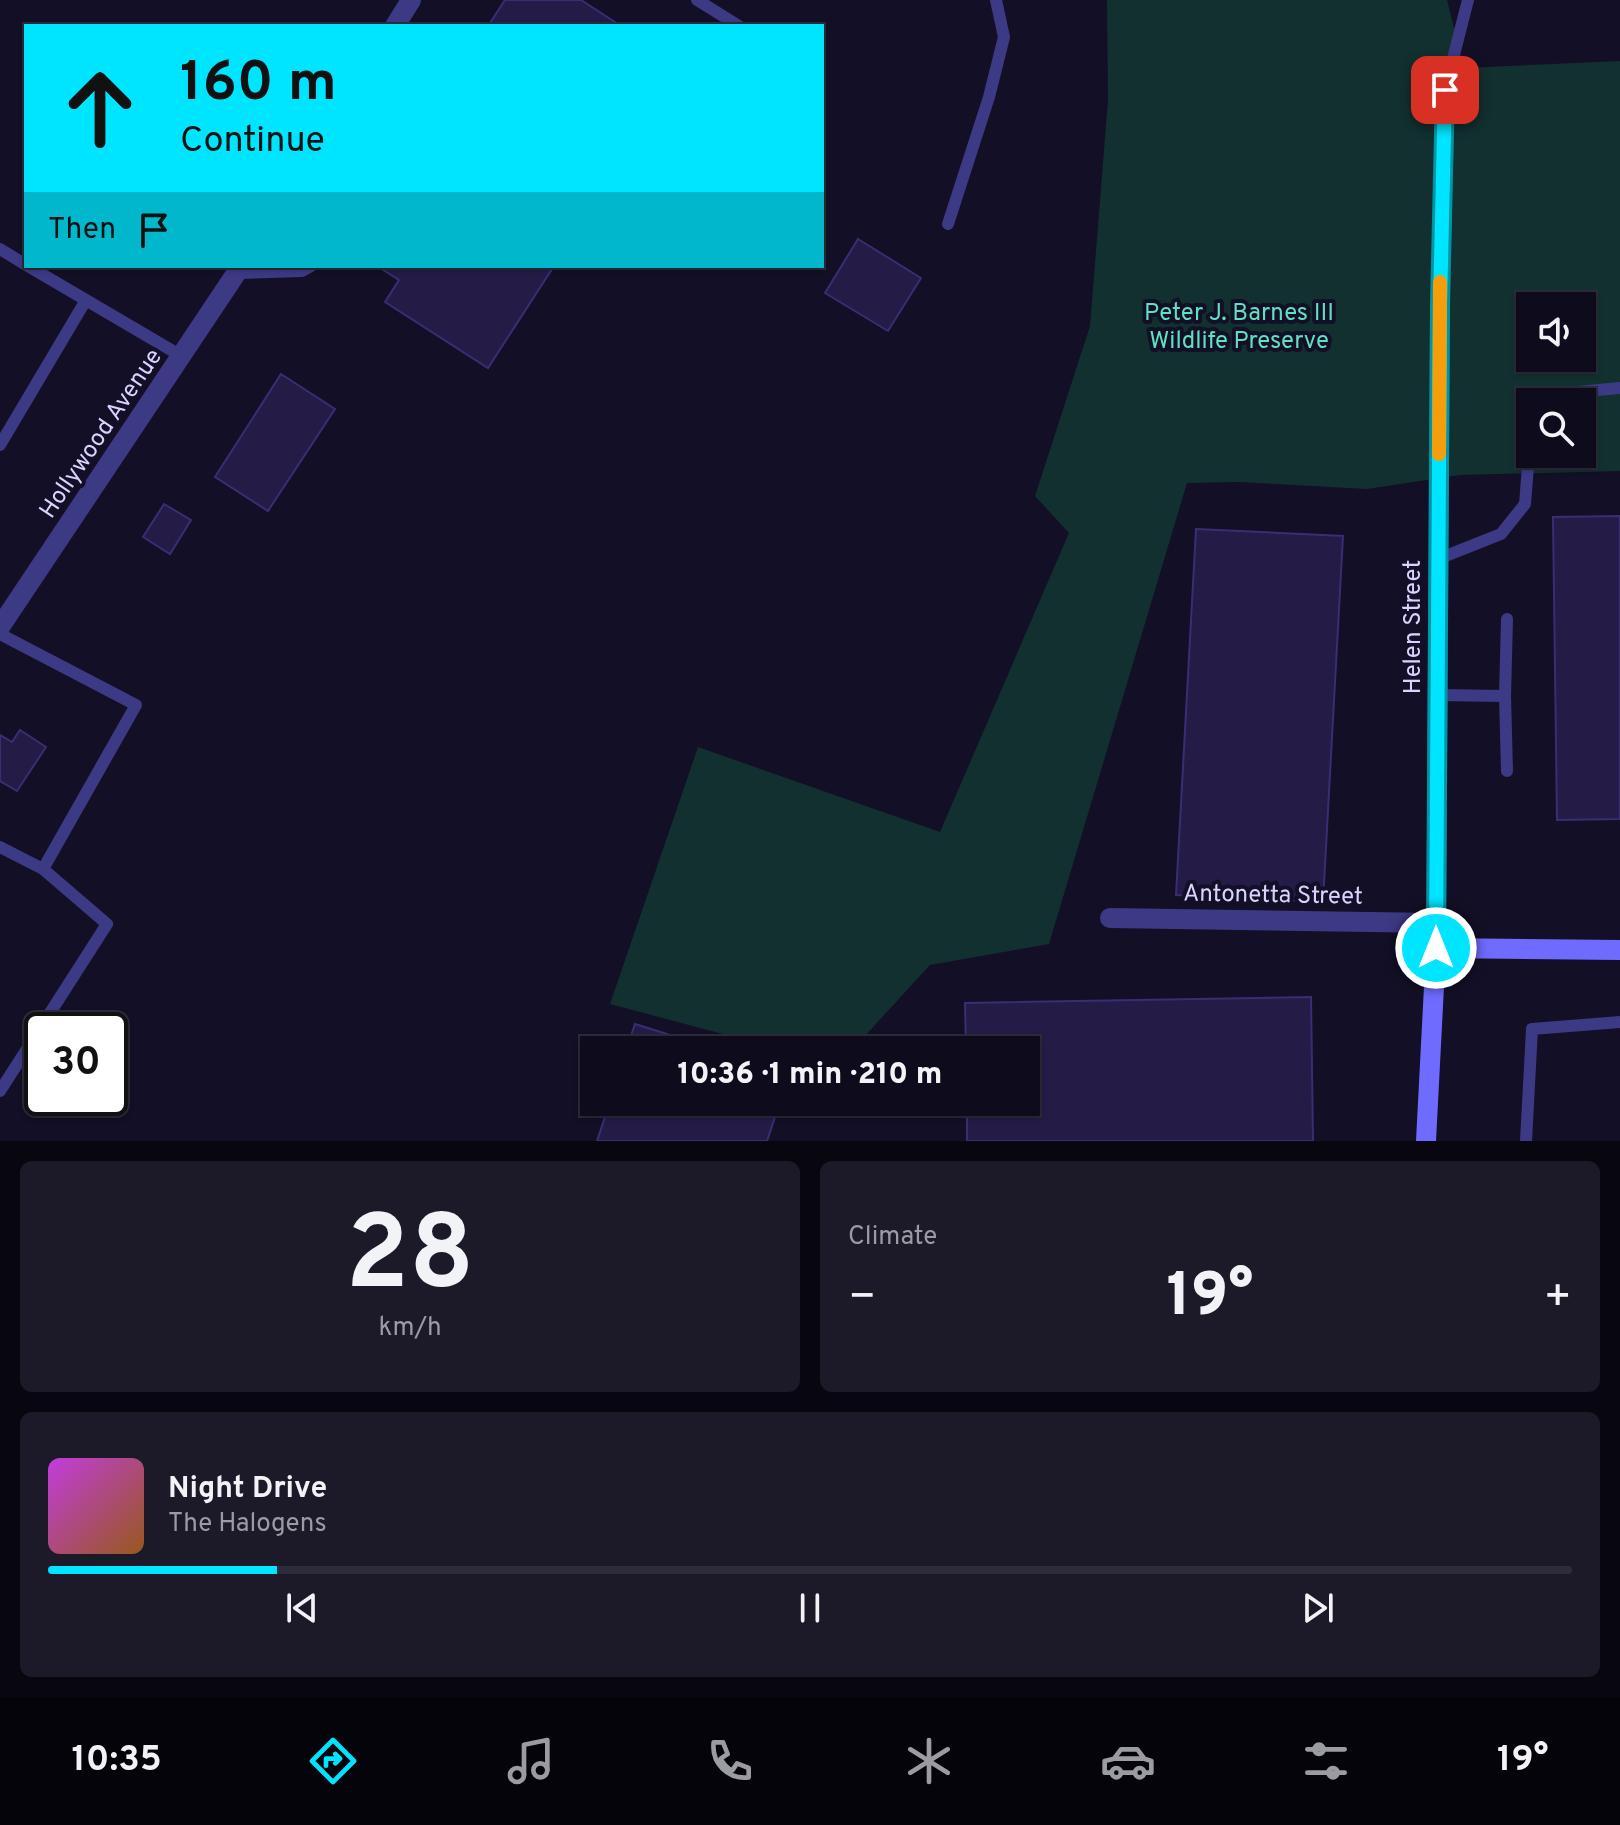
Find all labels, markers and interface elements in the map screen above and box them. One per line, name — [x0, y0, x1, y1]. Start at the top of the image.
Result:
text: 160 m — [180, 50, 337, 120]
icon: ahead — [48, 56, 152, 160]
pin — [1411, 56, 1479, 124]
icon: arrive — [1423, 68, 1467, 112]
text: Continue — [180, 119, 325, 165]
icon: arrive — [132, 208, 176, 252]
text: Then — [48, 212, 116, 249]
map controls — [1516, 292, 1596, 468]
button: sound — [1516, 292, 1596, 372]
park label: Peter J. Barnes III Wildlife Preserve — [1144, 299, 1334, 357]
street label: Hollywood Avenue — [34, 343, 170, 525]
button: search — [1516, 388, 1596, 468]
street label: Helen Street — [1399, 560, 1429, 694]
street label: Antonetta Street — [1183, 879, 1363, 913]
position arrow — [1394, 906, 1478, 990]
speed limit sign: 30 — [24, 1012, 128, 1116]
text: 10:36 · 1 min · 210 m — [678, 1057, 942, 1094]
text: 28 — [345, 1194, 475, 1326]
text: Climate — [848, 1221, 937, 1254]
text: 19° — [1167, 1261, 1253, 1337]
text: − — [848, 1271, 876, 1327]
text: + — [1544, 1271, 1572, 1327]
text: km/h — [378, 1312, 442, 1345]
text: Night Drive — [168, 1471, 327, 1508]
text: The Halogens — [168, 1508, 327, 1541]
icon: previous — [280, 1586, 324, 1630]
icon: pause — [788, 1586, 832, 1630]
icon: next — [1296, 1586, 1340, 1630]
icon: directions — [305, 1733, 361, 1789]
icon: music — [503, 1733, 559, 1789]
icon: phone — [702, 1733, 758, 1789]
icon: climate — [901, 1733, 957, 1789]
icon: car — [1100, 1733, 1156, 1789]
icon: filters — [1298, 1733, 1354, 1789]
text: 10:35 — [71, 1738, 162, 1784]
text: 19° — [1497, 1738, 1549, 1784]

